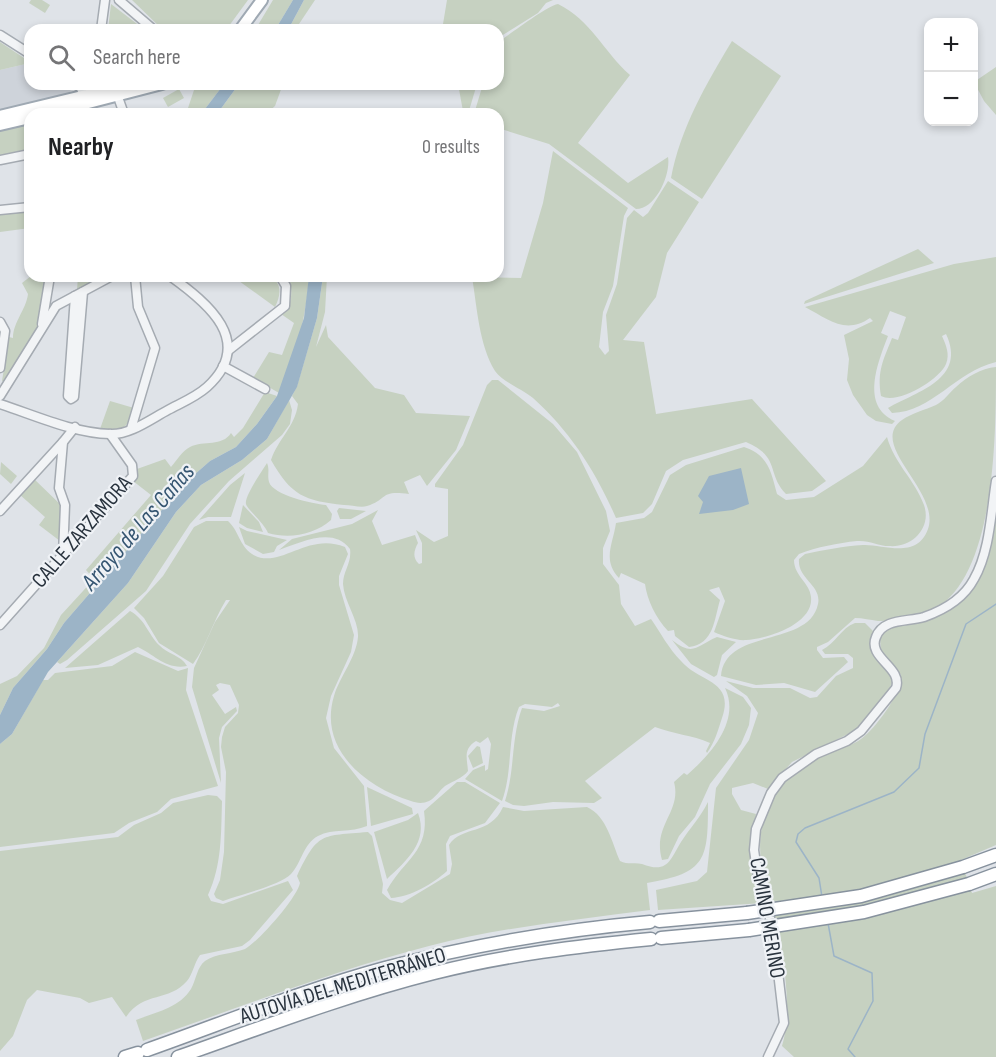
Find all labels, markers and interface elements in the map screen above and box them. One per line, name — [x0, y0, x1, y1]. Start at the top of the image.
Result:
map controls — [924, 18, 978, 126]
button: + — [924, 18, 978, 72]
search box — [24, 24, 504, 90]
icon: search — [45, 41, 78, 74]
text: Search here — [93, 44, 180, 71]
button: − — [924, 72, 978, 126]
text: Nearby — [48, 132, 114, 163]
text: 0 results — [422, 135, 480, 159]
water label: Arroyo de Las Cañas — [75, 457, 201, 597]
street label: CALLE ZARZAMORA — [26, 470, 138, 593]
street label: CAMINO MERINO — [743, 856, 791, 980]
street label: AUTOVÍA DEL MEDITERRÁNEO — [236, 942, 449, 1030]

